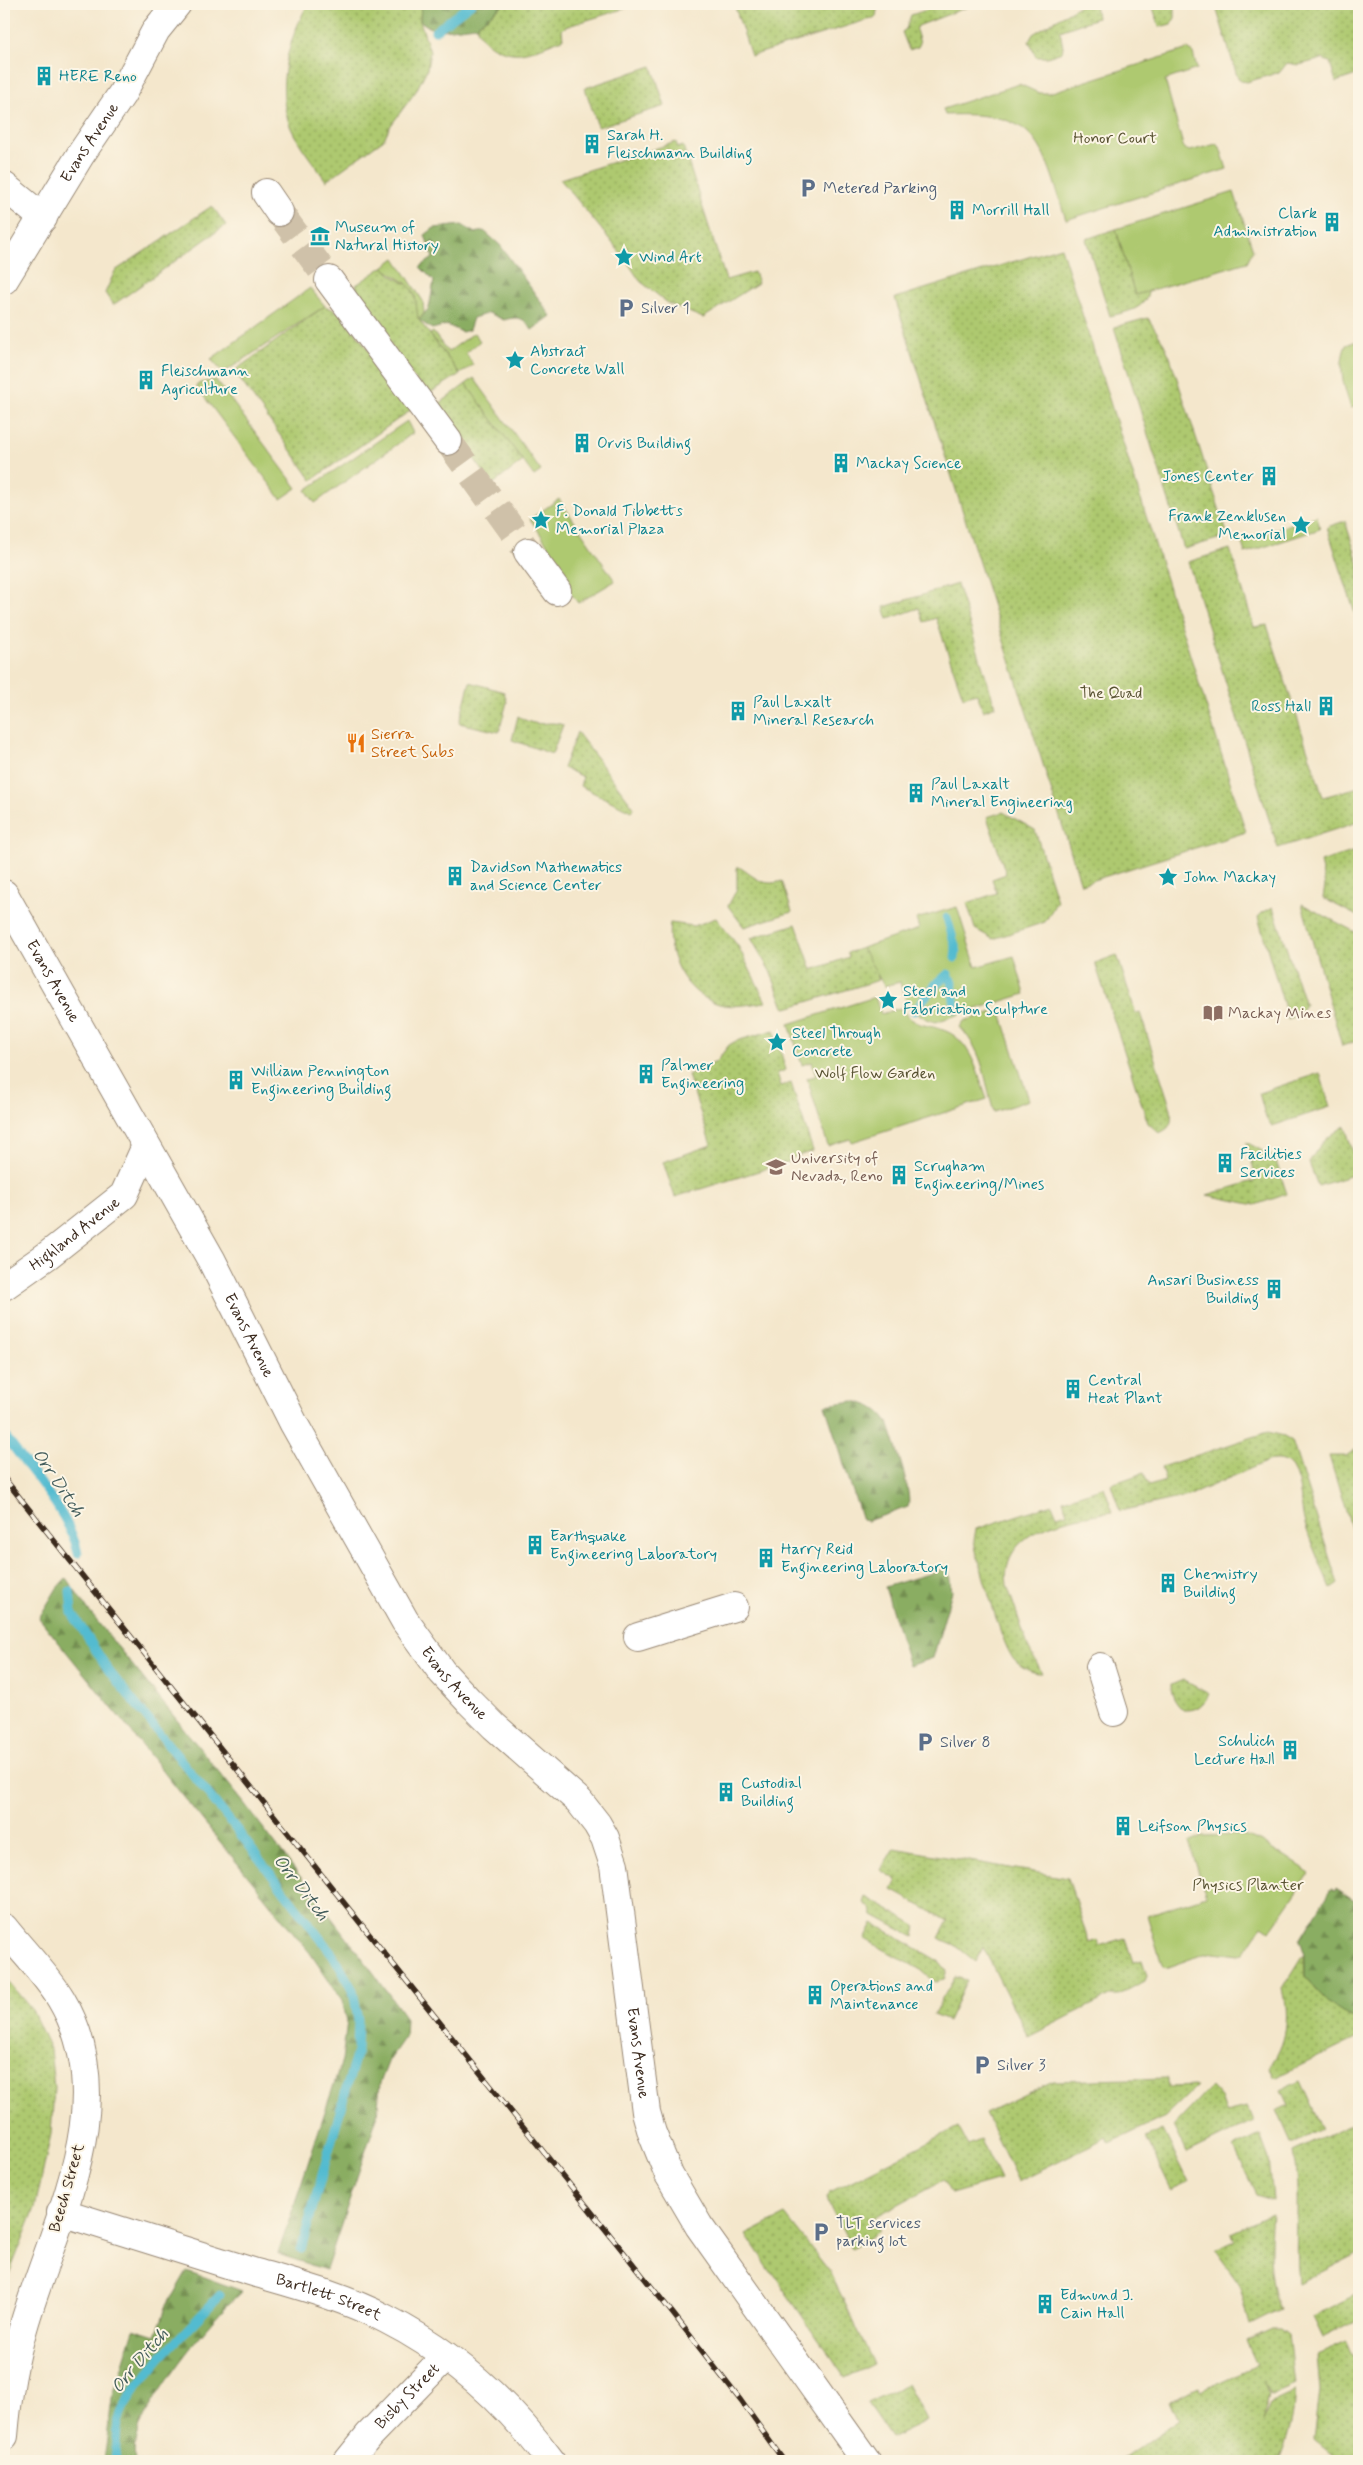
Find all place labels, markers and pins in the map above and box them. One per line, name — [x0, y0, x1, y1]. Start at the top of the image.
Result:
building icon: HERE Reno — [33, 65, 55, 87]
place label: HERE Reno — [59, 66, 137, 87]
place label: Sarah H. Fleischmann Building — [607, 125, 753, 165]
building icon: Sarah H. Fleischmann Building — [581, 133, 603, 155]
parking icon: Metered Parking — [797, 177, 819, 199]
place label: Metered Parking — [823, 178, 937, 200]
building icon: Morrill Hall — [946, 199, 968, 221]
place label: Morrill Hall — [972, 200, 1050, 221]
place label: Clark Administration — [1213, 203, 1317, 242]
building icon: Clark Administration — [1321, 211, 1343, 233]
place label: Museum of Natural History — [335, 217, 439, 256]
museum icon: Museum of Natural History — [309, 225, 331, 247]
place icon: Wind Art — [613, 246, 635, 268]
place label: Wind Art — [639, 247, 702, 268]
parking icon: Silver 1 — [615, 297, 637, 319]
place label: Silver 1 — [641, 298, 690, 319]
place label: Abstract Concrete Wall — [530, 341, 625, 380]
place icon: Abstract Concrete Wall — [504, 349, 526, 371]
place label: Fleischmann Agriculture — [161, 361, 250, 400]
building icon: Fleischmann Agriculture — [135, 369, 157, 391]
building icon: Orvis Building — [571, 432, 593, 454]
place label: Orvis Building — [597, 433, 691, 455]
building icon: Mackay Science — [830, 452, 852, 474]
place label: Mackay Science — [856, 453, 962, 474]
building icon: Jones Center — [1258, 465, 1280, 487]
place label: Jones Center — [1162, 466, 1254, 487]
place label: F. Donald Tibbetts Memorial Plaza — [556, 501, 683, 540]
place label: Frank Zenklusen Memorial — [1168, 506, 1286, 545]
place icon: F. Donald Tibbetts Memorial Plaza — [530, 509, 552, 531]
place icon: Frank Zenklusen Memorial — [1290, 514, 1312, 536]
place label: Paul Laxalt Mineral Research — [753, 692, 874, 731]
building icon: Ross Hall — [1315, 695, 1337, 717]
place label: Ross Hall — [1251, 696, 1311, 717]
building icon: Paul Laxalt Mineral Research — [727, 700, 749, 722]
place label: Sierra Street Subs — [371, 724, 454, 763]
restaurant icon: Sierra Street Subs — [345, 732, 367, 754]
place label: Paul Laxalt Mineral Engineering — [931, 774, 1073, 814]
building icon: Paul Laxalt Mineral Engineering — [905, 782, 927, 804]
place label: Davidson Mathematics and Science Center — [470, 857, 622, 896]
building icon: Davidson Mathematics and Science Center — [444, 865, 466, 887]
place icon: John Mackay — [1157, 866, 1179, 888]
place label: John Mackay — [1183, 867, 1276, 888]
place label: Steel and Fabrication Sculpture — [903, 981, 1048, 1020]
place icon: Steel and Fabrication Sculpture — [877, 989, 899, 1011]
library icon: Mackay Mines — [1202, 1002, 1224, 1024]
place label: Mackay Mines — [1228, 1003, 1331, 1024]
place label: Steel Through Concrete — [792, 1023, 881, 1062]
place icon: Steel Through Concrete — [766, 1031, 788, 1053]
place label: Palmer Engineering — [661, 1055, 744, 1095]
place label: William Pennington Engineering Building — [251, 1061, 391, 1101]
building icon: Palmer Engineering — [635, 1063, 657, 1085]
building icon: William Pennington Engineering Building — [225, 1069, 247, 1091]
place label: Facilities Services — [1240, 1144, 1302, 1183]
place label: University of Nevada, Reno — [791, 1148, 883, 1187]
building icon: Facilities Services — [1214, 1152, 1236, 1174]
school or university icon: University of Nevada, Reno — [765, 1156, 787, 1178]
place label: Scrugham Engineering/Mines — [914, 1156, 1044, 1196]
building icon: Scrugham Engineering/Mines — [888, 1164, 910, 1186]
place label: Ansari Business Building — [1147, 1270, 1259, 1310]
building icon: Ansari Business Building — [1263, 1278, 1285, 1300]
place label: Central Heat Plant — [1088, 1370, 1163, 1409]
building icon: Central Heat Plant — [1062, 1378, 1084, 1400]
place label: Earthquake Engineering Laboratory — [550, 1526, 717, 1566]
building icon: Earthquake Engineering Laboratory — [524, 1534, 546, 1556]
place label: Harry Reid Engineering Laboratory — [781, 1539, 948, 1579]
building icon: Harry Reid Engineering Laboratory — [755, 1547, 777, 1569]
place label: Chemistry Building — [1183, 1564, 1258, 1604]
building icon: Chemistry Building — [1157, 1572, 1179, 1594]
parking icon: Silver 8 — [914, 1731, 936, 1753]
place label: Schulich Lecture Hall — [1194, 1731, 1275, 1770]
place label: Silver 8 — [940, 1732, 990, 1753]
building icon: Schulich Lecture Hall — [1279, 1739, 1301, 1761]
place label: Custodial Building — [741, 1773, 802, 1813]
building icon: Custodial Building — [715, 1781, 737, 1803]
building icon: Leifson Physics — [1112, 1815, 1134, 1837]
place label: Leifson Physics — [1138, 1816, 1247, 1837]
place label: Operations and Maintenance — [830, 1976, 933, 2015]
building icon: Operations and Maintenance — [804, 1984, 826, 2006]
parking icon: Silver 3 — [971, 2054, 993, 2076]
place label: Silver 3 — [997, 2055, 1046, 2076]
place label: TLT services parking lot — [836, 2213, 921, 2253]
parking icon: TLT services parking lot — [810, 2221, 832, 2243]
place label: Edmund J. Cain Hall — [1060, 2285, 1133, 2324]
building icon: Edmund J. Cain Hall — [1034, 2293, 1056, 2315]

